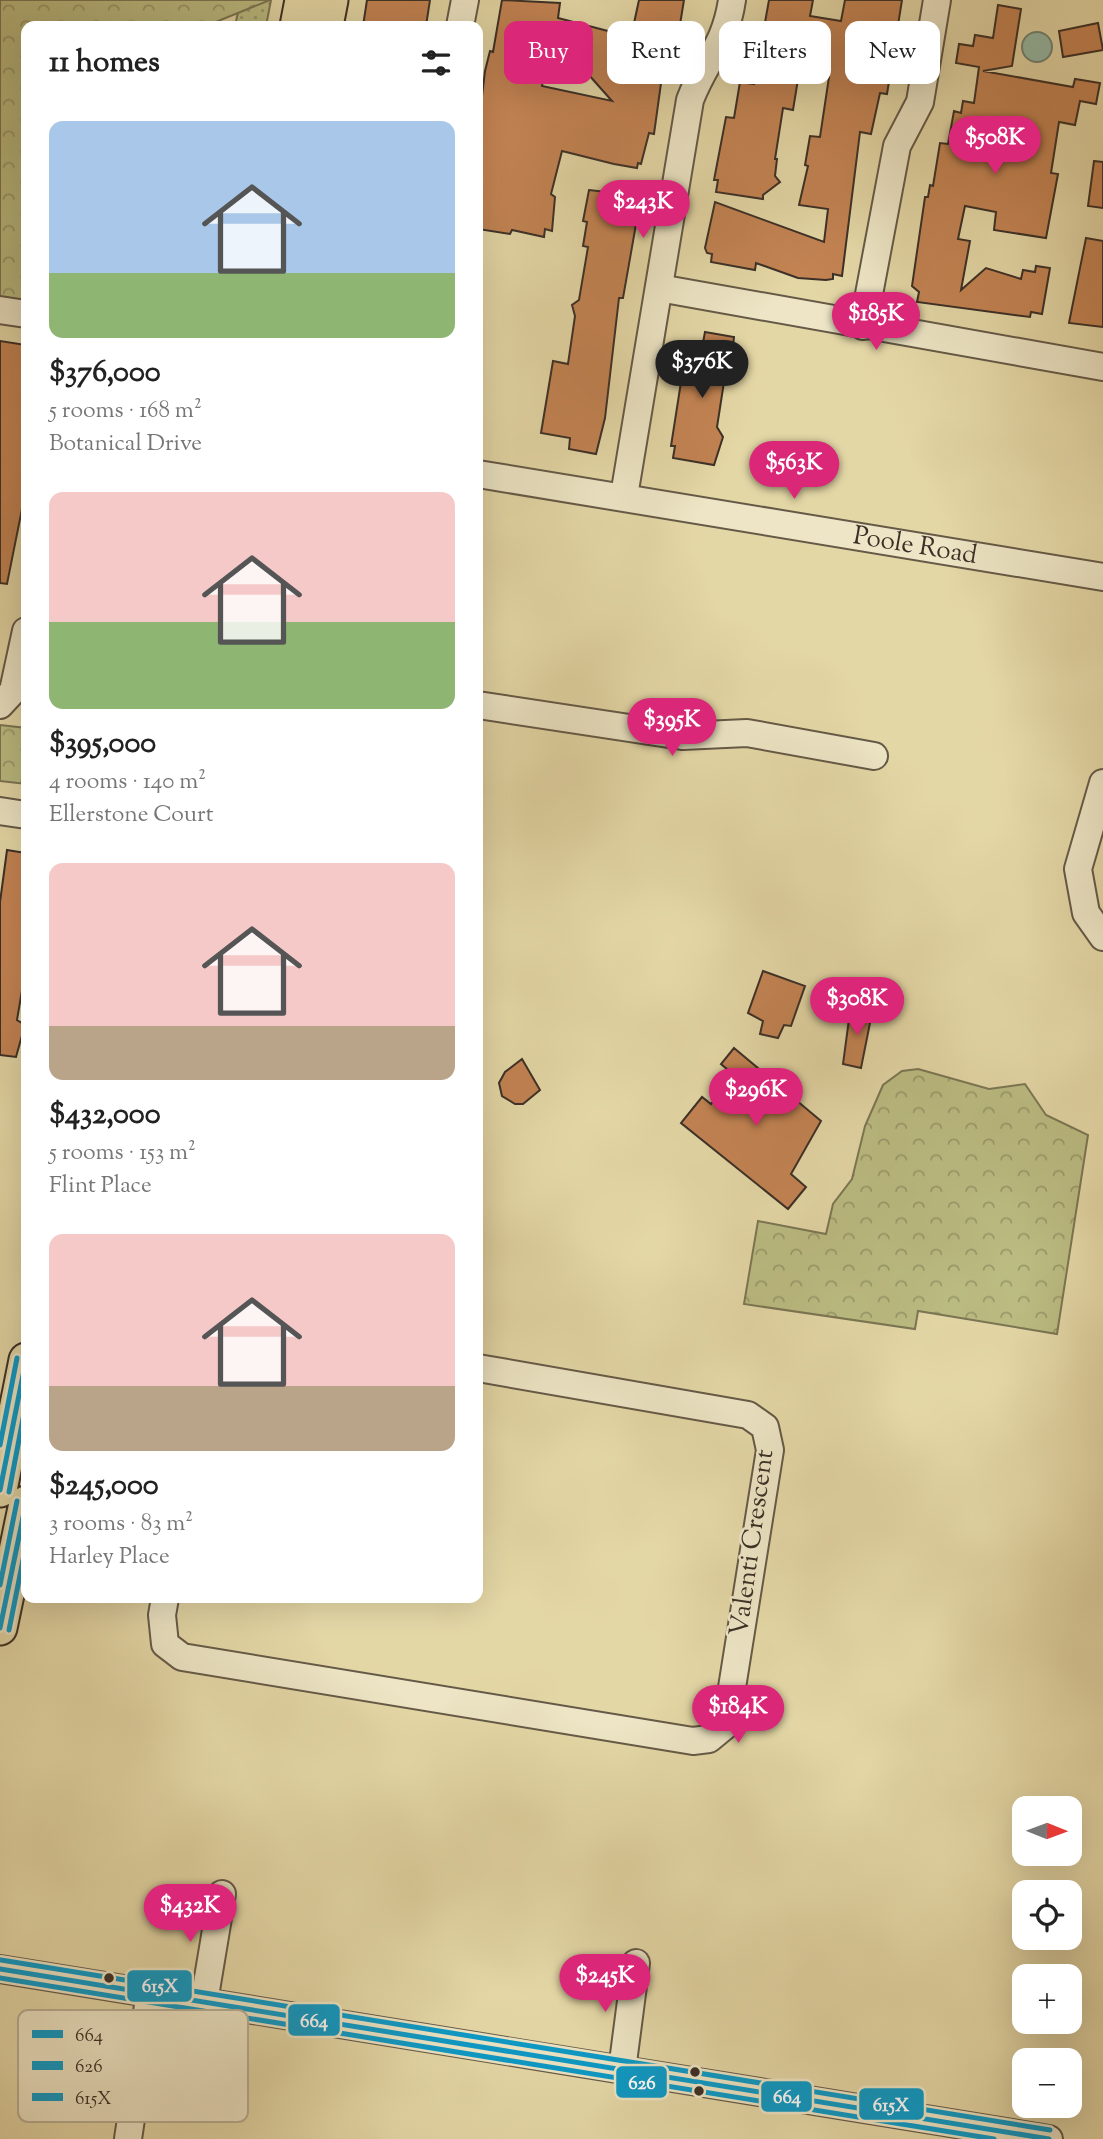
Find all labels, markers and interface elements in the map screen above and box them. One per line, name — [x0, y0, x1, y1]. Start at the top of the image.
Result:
chip: Buy — [504, 21, 593, 84]
chip: Rent — [607, 21, 705, 84]
chip: Filters — [719, 21, 831, 84]
chip: New — [845, 21, 940, 84]
text: 11 homes — [49, 42, 160, 85]
icon: filters — [417, 44, 455, 82]
pin: $508K — [946, 116, 1044, 176]
text: $508K — [965, 122, 1025, 155]
icon: home — [189, 166, 315, 292]
pin: $243K — [594, 180, 692, 240]
text: $243K — [613, 186, 673, 219]
pin: $185K — [827, 292, 925, 352]
text: $185K — [848, 298, 904, 331]
pin: $376K — [653, 340, 751, 400]
text: $376K — [671, 346, 733, 379]
text: $376,000 — [49, 352, 161, 395]
text: 5 rooms · 168 m² — [49, 395, 202, 428]
text: Botanical Drive — [49, 428, 202, 461]
pin: $563K — [745, 442, 843, 501]
text: $563K — [765, 447, 823, 480]
street label: Poole Road — [850, 518, 980, 575]
icon: home — [189, 537, 315, 663]
pin: $395K — [623, 698, 721, 758]
text: $395K — [643, 704, 701, 737]
text: $395,000 — [49, 723, 156, 766]
text: 4 rooms · 140 m² — [49, 766, 206, 799]
text: Ellerstone Court — [49, 799, 214, 832]
icon: home — [189, 908, 315, 1034]
pin: $308K — [808, 978, 906, 1037]
text: $308K — [826, 983, 888, 1016]
pin: $296K — [707, 1068, 805, 1128]
text: $296K — [725, 1074, 787, 1107]
text: $432,000 — [49, 1094, 161, 1137]
text: 5 rooms · 153 m² — [49, 1137, 196, 1170]
text: Flint Place — [49, 1170, 152, 1203]
icon: home — [189, 1279, 315, 1405]
street label: Valenti Crescent — [722, 1447, 784, 1639]
text: $245,000 — [49, 1465, 159, 1508]
text: 3 rooms · 83 m² — [49, 1508, 193, 1541]
text: Harley Place — [49, 1541, 170, 1574]
pin: $184K — [689, 1686, 787, 1745]
text: $184K — [708, 1691, 768, 1724]
north arrow — [1012, 1796, 1082, 1866]
map controls — [1012, 1796, 1082, 2118]
button: locate — [1012, 1880, 1082, 1950]
pin: $432K — [141, 1884, 239, 1944]
text: $432K — [160, 1890, 220, 1923]
pin: $245K — [556, 1954, 654, 2014]
text: $245K — [575, 1960, 635, 1993]
button: + — [1012, 1964, 1082, 2034]
line badge: 615X — [126, 1969, 193, 2003]
unlabelled marker — [102, 1971, 116, 1985]
text: 615X — [142, 1974, 179, 2001]
line badge: 664 — [287, 2003, 341, 2037]
text: 664 — [300, 2009, 328, 2036]
legend — [18, 2010, 248, 2122]
text: 664 — [75, 2023, 104, 2050]
button: − — [1012, 2048, 1082, 2118]
text: 626 — [75, 2054, 103, 2081]
line badge: 626 — [615, 2065, 668, 2099]
unlabelled marker — [688, 2065, 702, 2079]
text: 626 — [628, 2071, 656, 2098]
line badge: 664 — [760, 2080, 813, 2113]
unlabelled marker — [692, 2084, 706, 2098]
text: 664 — [773, 2085, 801, 2112]
text: 615X — [75, 2086, 111, 2113]
line badge: 615X — [858, 2087, 925, 2121]
text: 615X — [873, 2093, 910, 2120]

